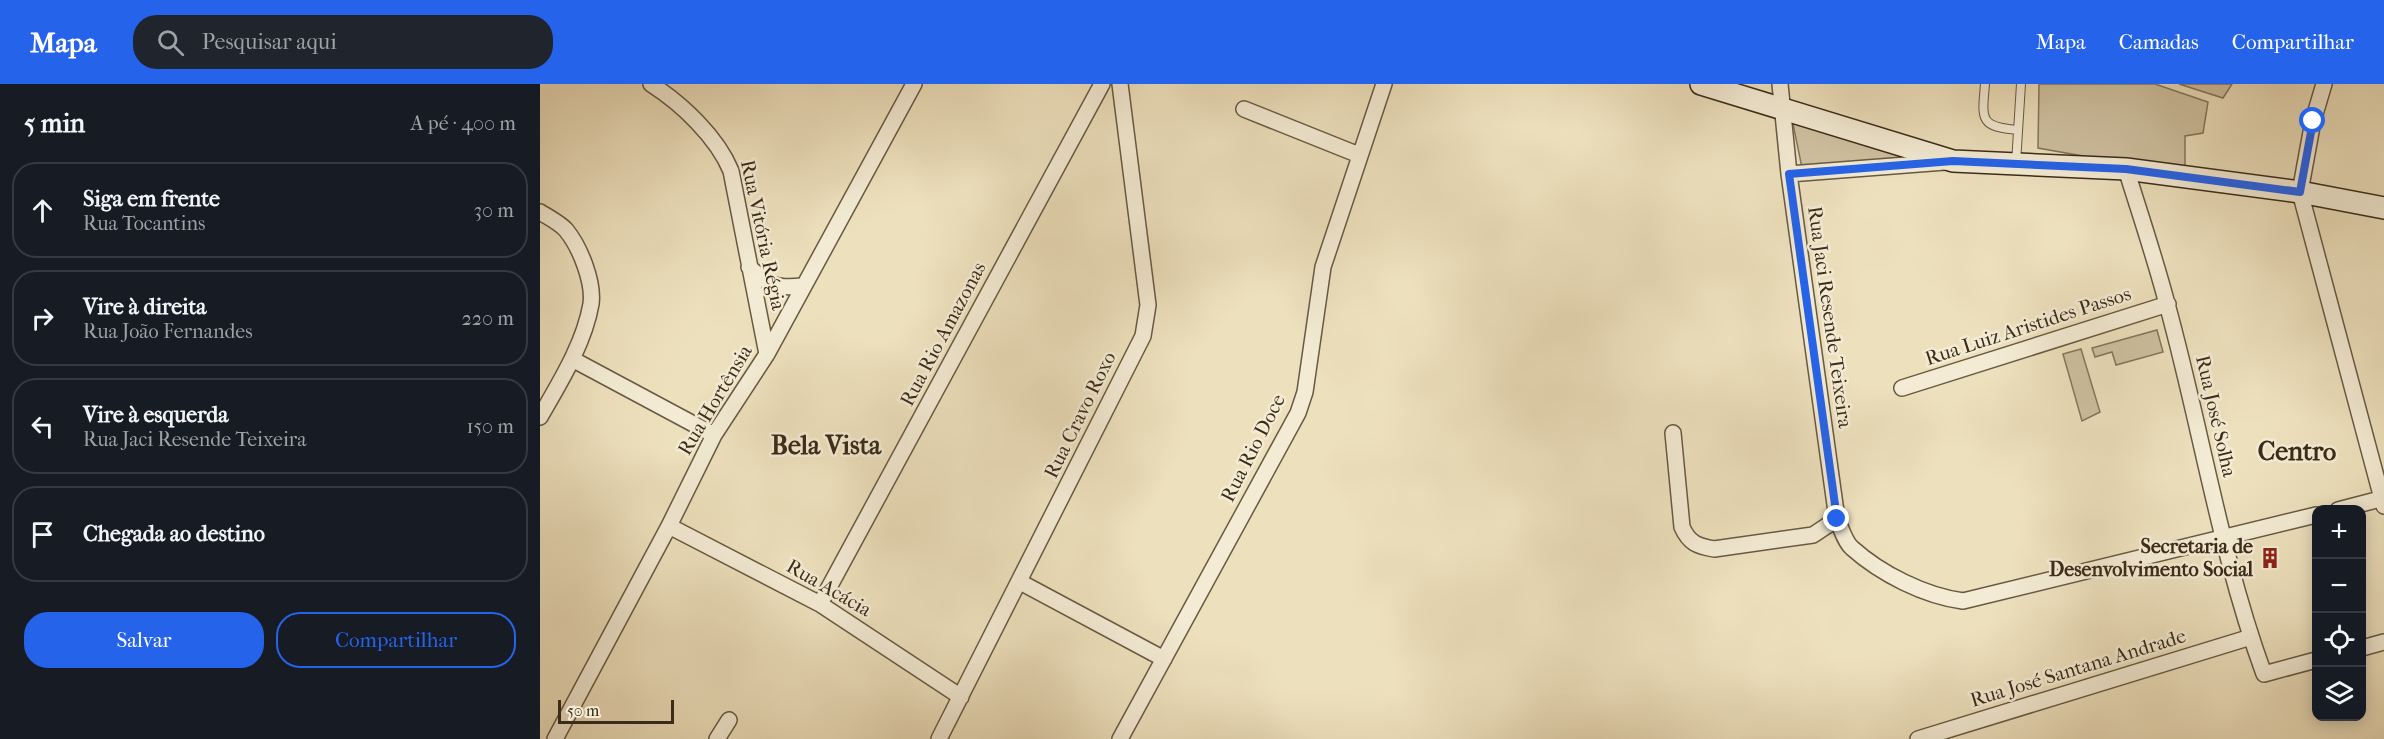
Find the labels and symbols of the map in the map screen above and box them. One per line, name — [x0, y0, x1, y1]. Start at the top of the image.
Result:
route start — [2299, 107, 2325, 133]
street label: Rua Vitória Régia — [736, 158, 790, 313]
street label: Rua Jaci Resende Teixeira — [1803, 205, 1857, 430]
street label: Rua Rio Amazonas — [895, 258, 991, 410]
street label: Rua Luiz Aristides Passos — [1922, 282, 2134, 370]
street label: Rua Hortênsia — [673, 340, 757, 459]
street label: Rua Cravo Roxo — [1039, 348, 1121, 482]
street label: Rua José Solha — [2191, 353, 2241, 480]
street label: Rua Rio Doce — [1216, 390, 1290, 506]
district label: Bela Vista — [771, 430, 882, 461]
district label: Centro — [2258, 436, 2336, 467]
route end — [1823, 505, 1849, 531]
place label: Secretaria de Desenvolvimento Social — [2049, 535, 2253, 581]
building icon: Secretaria de Desenvolvimento Social — [2258, 546, 2282, 570]
street label: Rua Acácia — [783, 555, 876, 622]
street label: Rua José Santana Andrade — [1967, 624, 2189, 712]
scale bar — [558, 697, 674, 724]

